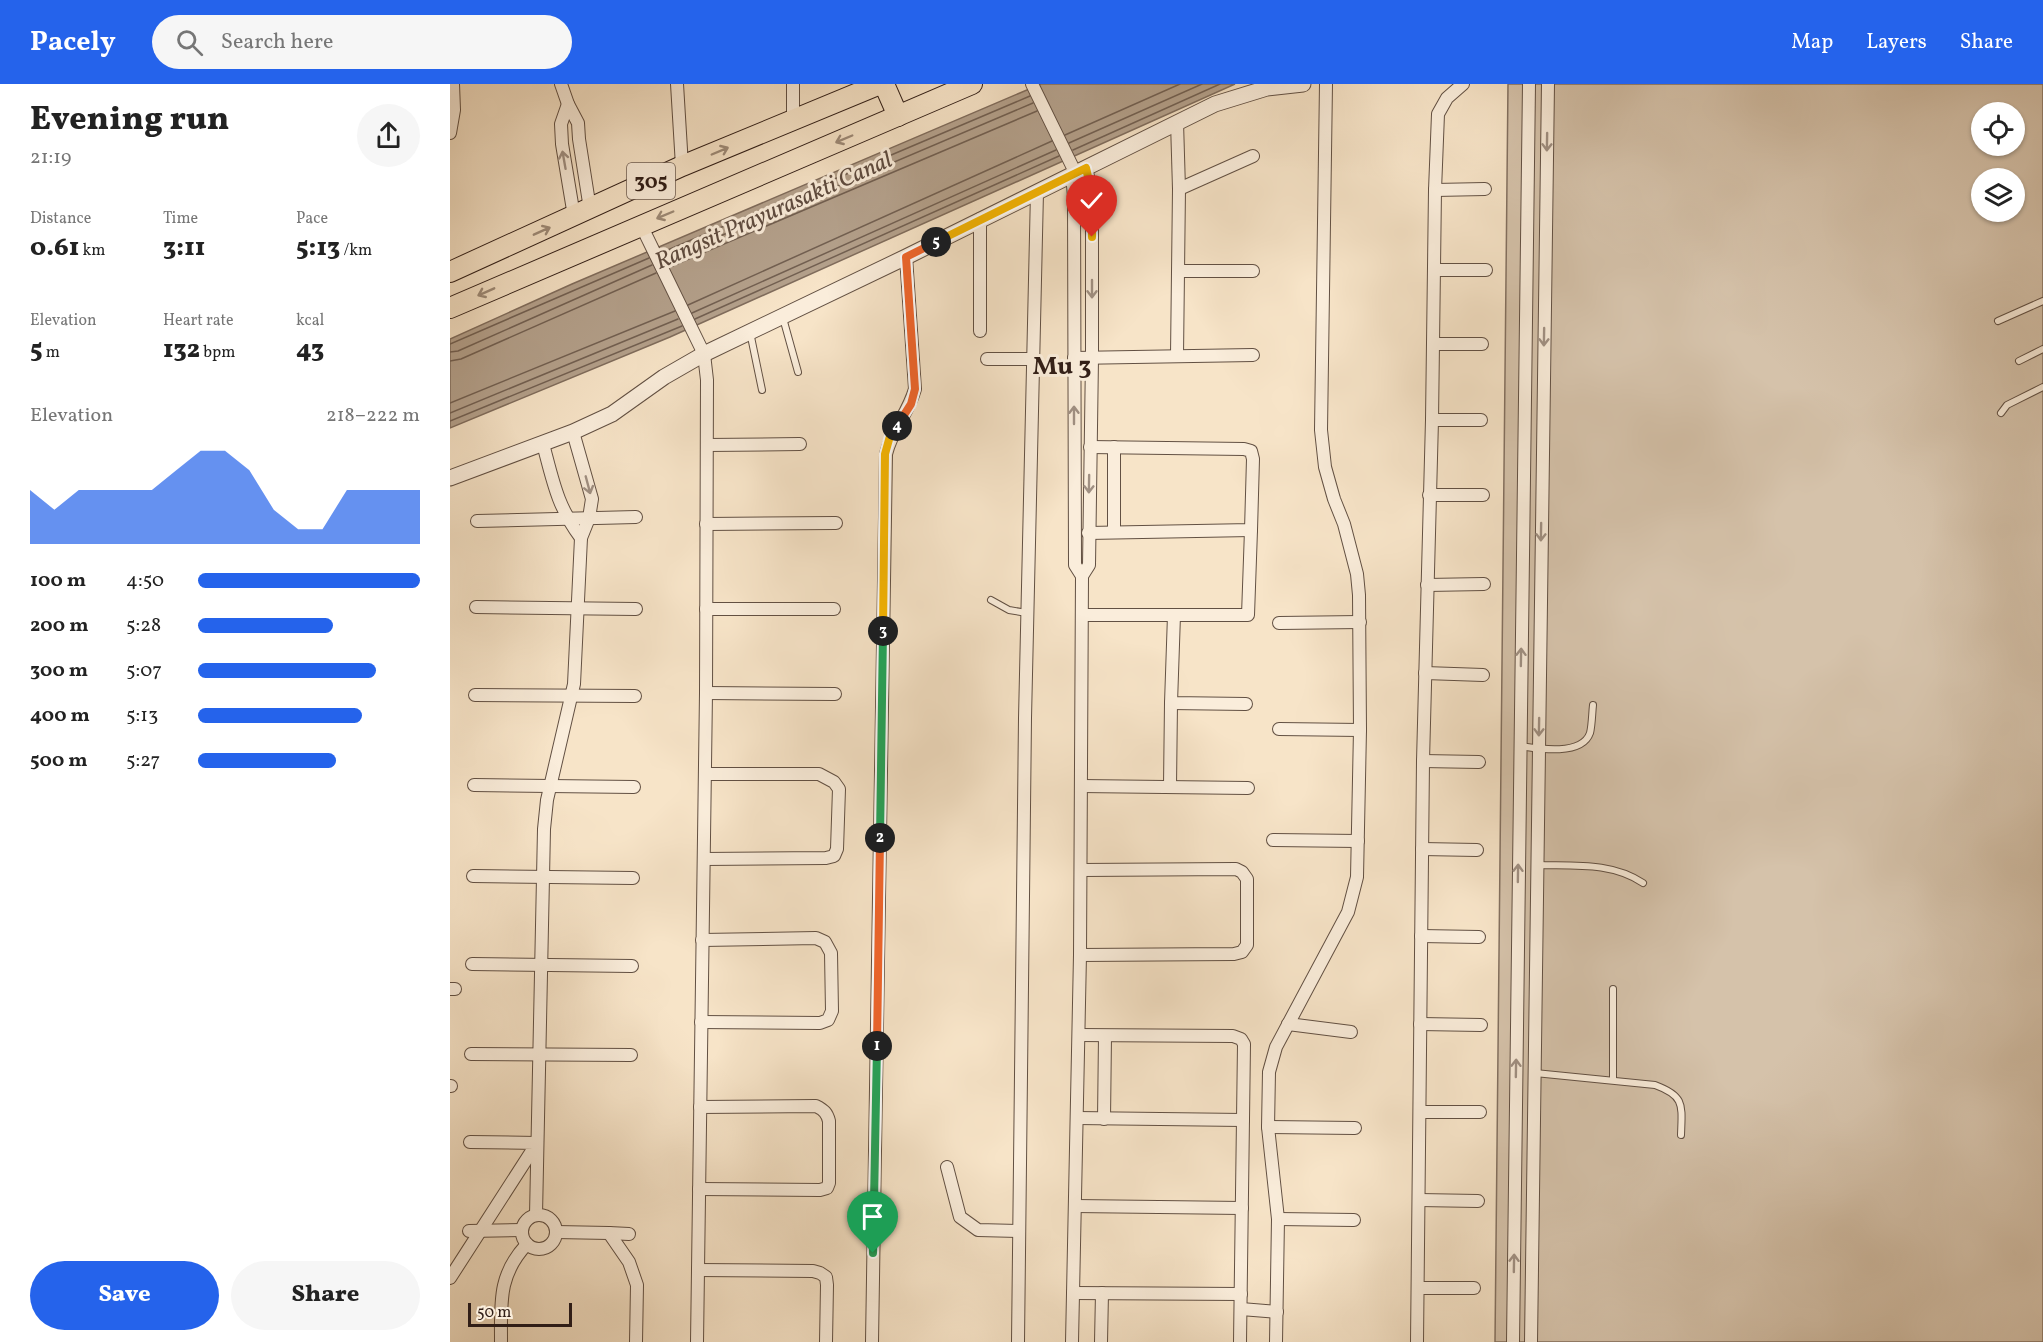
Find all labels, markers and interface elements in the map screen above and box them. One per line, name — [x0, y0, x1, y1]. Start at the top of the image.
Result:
search box — [152, 15, 572, 69]
text: Pacely — [30, 23, 116, 62]
icon: search — [173, 26, 206, 59]
text: Search here — [221, 27, 334, 58]
text: Map — [1791, 28, 1833, 57]
text: Layers — [1866, 28, 1927, 57]
text: Share — [1960, 28, 2013, 57]
text: Evening run — [30, 98, 229, 144]
map controls — [1971, 102, 2025, 222]
button: locate — [1971, 102, 2025, 156]
button: share — [357, 104, 420, 167]
one-way arrow — [1541, 132, 1553, 152]
one-way arrow — [836, 134, 854, 145]
text: 21:19 — [30, 144, 71, 172]
water label: Rangsit Prayurasakti Canal — [650, 144, 898, 280]
one-way arrow — [710, 145, 728, 156]
one-way arrow — [558, 151, 569, 170]
road number: 305 — [627, 163, 675, 199]
button: layers — [1971, 168, 2025, 222]
pin — [1066, 175, 1117, 237]
icon: check — [1075, 184, 1108, 217]
text: Distance — [30, 208, 91, 230]
text: Time — [163, 208, 198, 230]
text: Pace — [296, 208, 328, 230]
one-way arrow — [656, 210, 674, 221]
one-way arrow — [532, 224, 550, 236]
pin: 5 — [921, 227, 951, 257]
text: 0.61 — [30, 230, 79, 266]
text: 3:11 — [163, 230, 205, 266]
text: 5:13 — [296, 230, 340, 266]
text: 5 — [932, 231, 940, 253]
text: km — [79, 240, 106, 262]
text: /km — [340, 240, 372, 262]
one-way arrow — [1086, 278, 1098, 298]
one-way arrow — [477, 288, 495, 299]
text: Elevation — [30, 310, 97, 332]
text: Heart rate — [163, 310, 234, 332]
text: kcal — [296, 310, 324, 332]
one-way arrow — [1538, 327, 1550, 347]
text: 5 — [30, 332, 43, 368]
text: 132 — [163, 332, 200, 368]
text: 43 — [296, 332, 324, 368]
text: m — [43, 342, 60, 364]
text: bpm — [200, 342, 235, 364]
district label: Mu 3 — [1033, 349, 1091, 385]
text: Elevation — [30, 402, 113, 430]
text: 218–222 m — [326, 402, 420, 430]
one-way arrow — [1068, 406, 1080, 426]
pin: 4 — [882, 411, 912, 441]
text: 4 — [892, 415, 902, 437]
one-way arrow — [1083, 473, 1095, 493]
one-way arrow — [583, 475, 594, 494]
one-way arrow — [1535, 522, 1547, 542]
text: 100 m — [30, 567, 86, 595]
text: 4:50 — [126, 567, 164, 595]
text: 200 m — [30, 612, 88, 640]
text: 5:28 — [126, 612, 161, 640]
pin: 3 — [868, 616, 898, 646]
text: 3 — [879, 620, 887, 642]
one-way arrow — [1515, 647, 1527, 667]
text: 300 m — [30, 657, 88, 685]
text: 5:07 — [126, 657, 162, 685]
text: 400 m — [30, 702, 90, 730]
text: 5:13 — [126, 702, 158, 730]
one-way arrow — [1533, 717, 1545, 737]
text: 500 m — [30, 747, 88, 775]
text: 5:27 — [126, 747, 160, 775]
pin: 2 — [865, 823, 895, 853]
text: 2 — [876, 827, 884, 849]
one-way arrow — [1513, 863, 1524, 883]
pin: 1 — [862, 1031, 892, 1061]
text: 1 — [874, 1035, 880, 1057]
one-way arrow — [1510, 1058, 1522, 1078]
pin — [847, 1191, 898, 1253]
icon: arrive — [856, 1200, 889, 1233]
one-way arrow — [1508, 1253, 1520, 1273]
button: Save — [30, 1261, 219, 1330]
button: Share — [231, 1261, 420, 1330]
scale bar — [468, 1300, 572, 1328]
text: 50 m — [477, 1302, 511, 1324]

